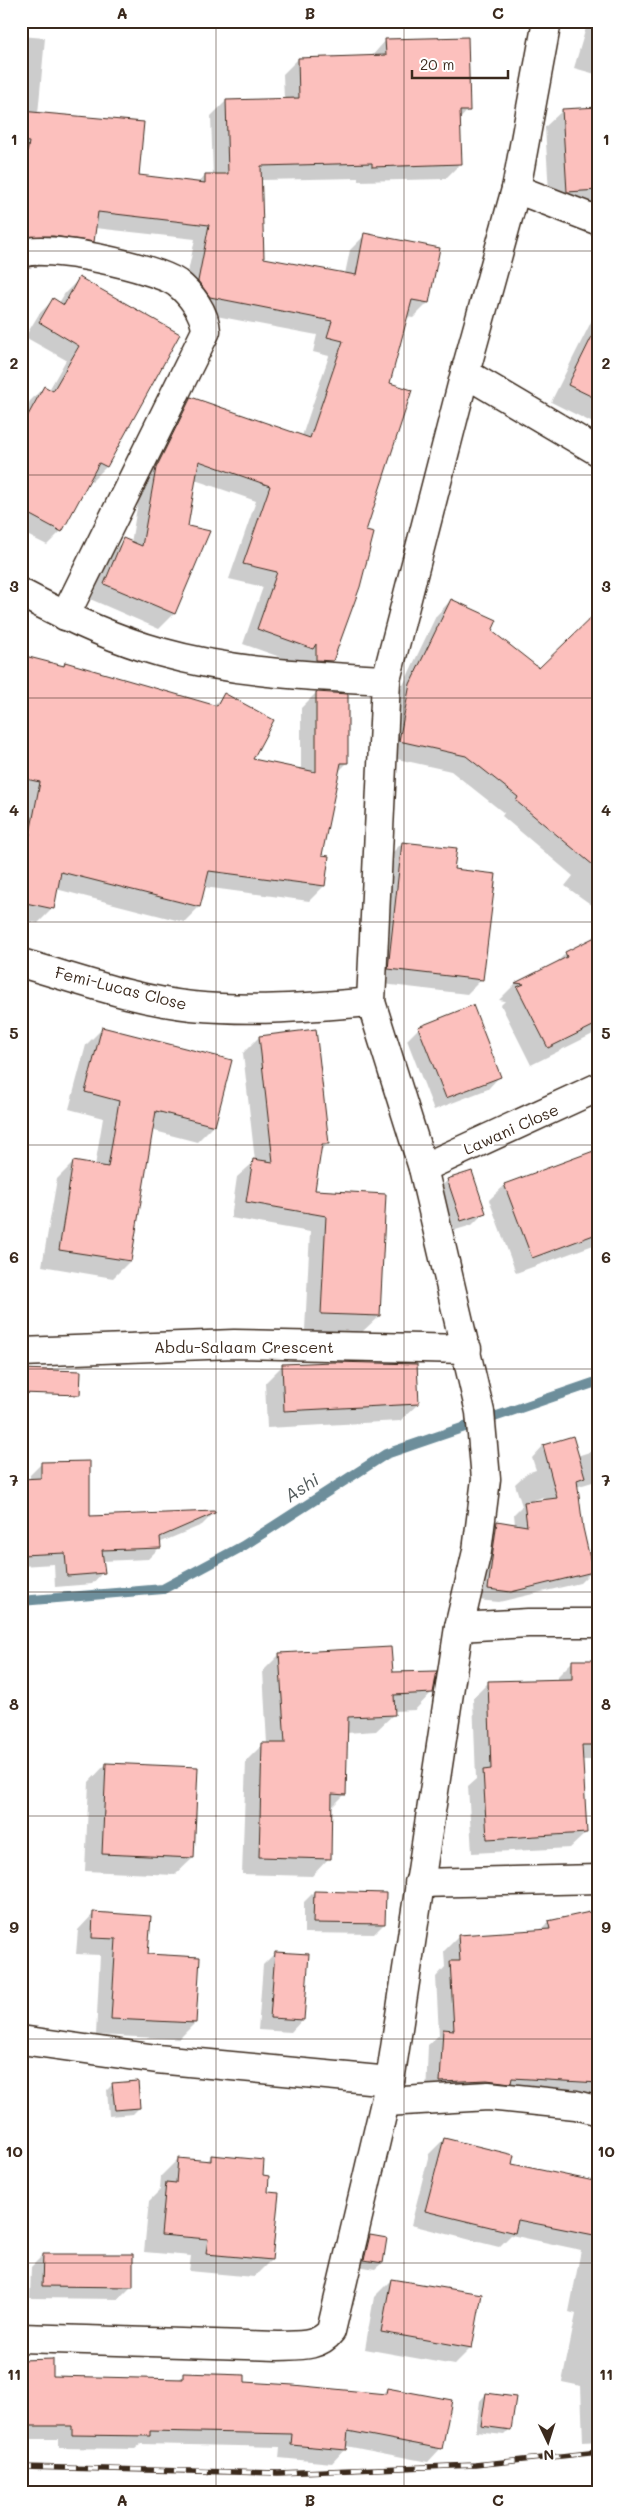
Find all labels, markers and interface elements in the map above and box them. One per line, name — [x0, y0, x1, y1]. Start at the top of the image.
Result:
text: A — [116, 2, 128, 23]
text: B — [305, 2, 315, 23]
text: C — [492, 2, 504, 23]
scale bar — [412, 48, 509, 80]
text: 20 m — [420, 54, 454, 74]
text: 1 — [10, 128, 18, 149]
text: 1 — [602, 128, 610, 149]
text: 2 — [10, 352, 19, 373]
text: 2 — [602, 352, 611, 373]
text: 3 — [9, 575, 19, 596]
text: 3 — [601, 575, 611, 596]
text: 4 — [9, 799, 19, 820]
text: 4 — [601, 799, 611, 820]
street label: Femi-Lucas Close — [53, 961, 189, 1014]
text: 5 — [9, 1022, 19, 1043]
text: 5 — [601, 1022, 611, 1043]
street label: Lawani Close — [460, 1098, 562, 1159]
text: 6 — [9, 1246, 19, 1267]
text: 6 — [601, 1246, 611, 1267]
street label: Abdu-Salaam Crescent — [154, 1336, 334, 1357]
water label: Ashi — [279, 1467, 324, 1507]
text: 7 — [10, 1469, 19, 1490]
text: 7 — [602, 1469, 611, 1490]
text: 8 — [9, 1693, 19, 1714]
text: 8 — [601, 1693, 611, 1714]
text: 9 — [9, 1916, 19, 1937]
text: 9 — [601, 1916, 611, 1937]
text: 10 — [5, 2140, 23, 2161]
text: 10 — [597, 2140, 615, 2161]
text: 11 — [7, 2363, 21, 2384]
text: 11 — [599, 2363, 613, 2384]
north arrow — [522, 2416, 572, 2466]
text: N — [543, 2446, 555, 2465]
text: A — [116, 2489, 128, 2510]
text: B — [305, 2489, 315, 2510]
text: C — [492, 2489, 504, 2510]

